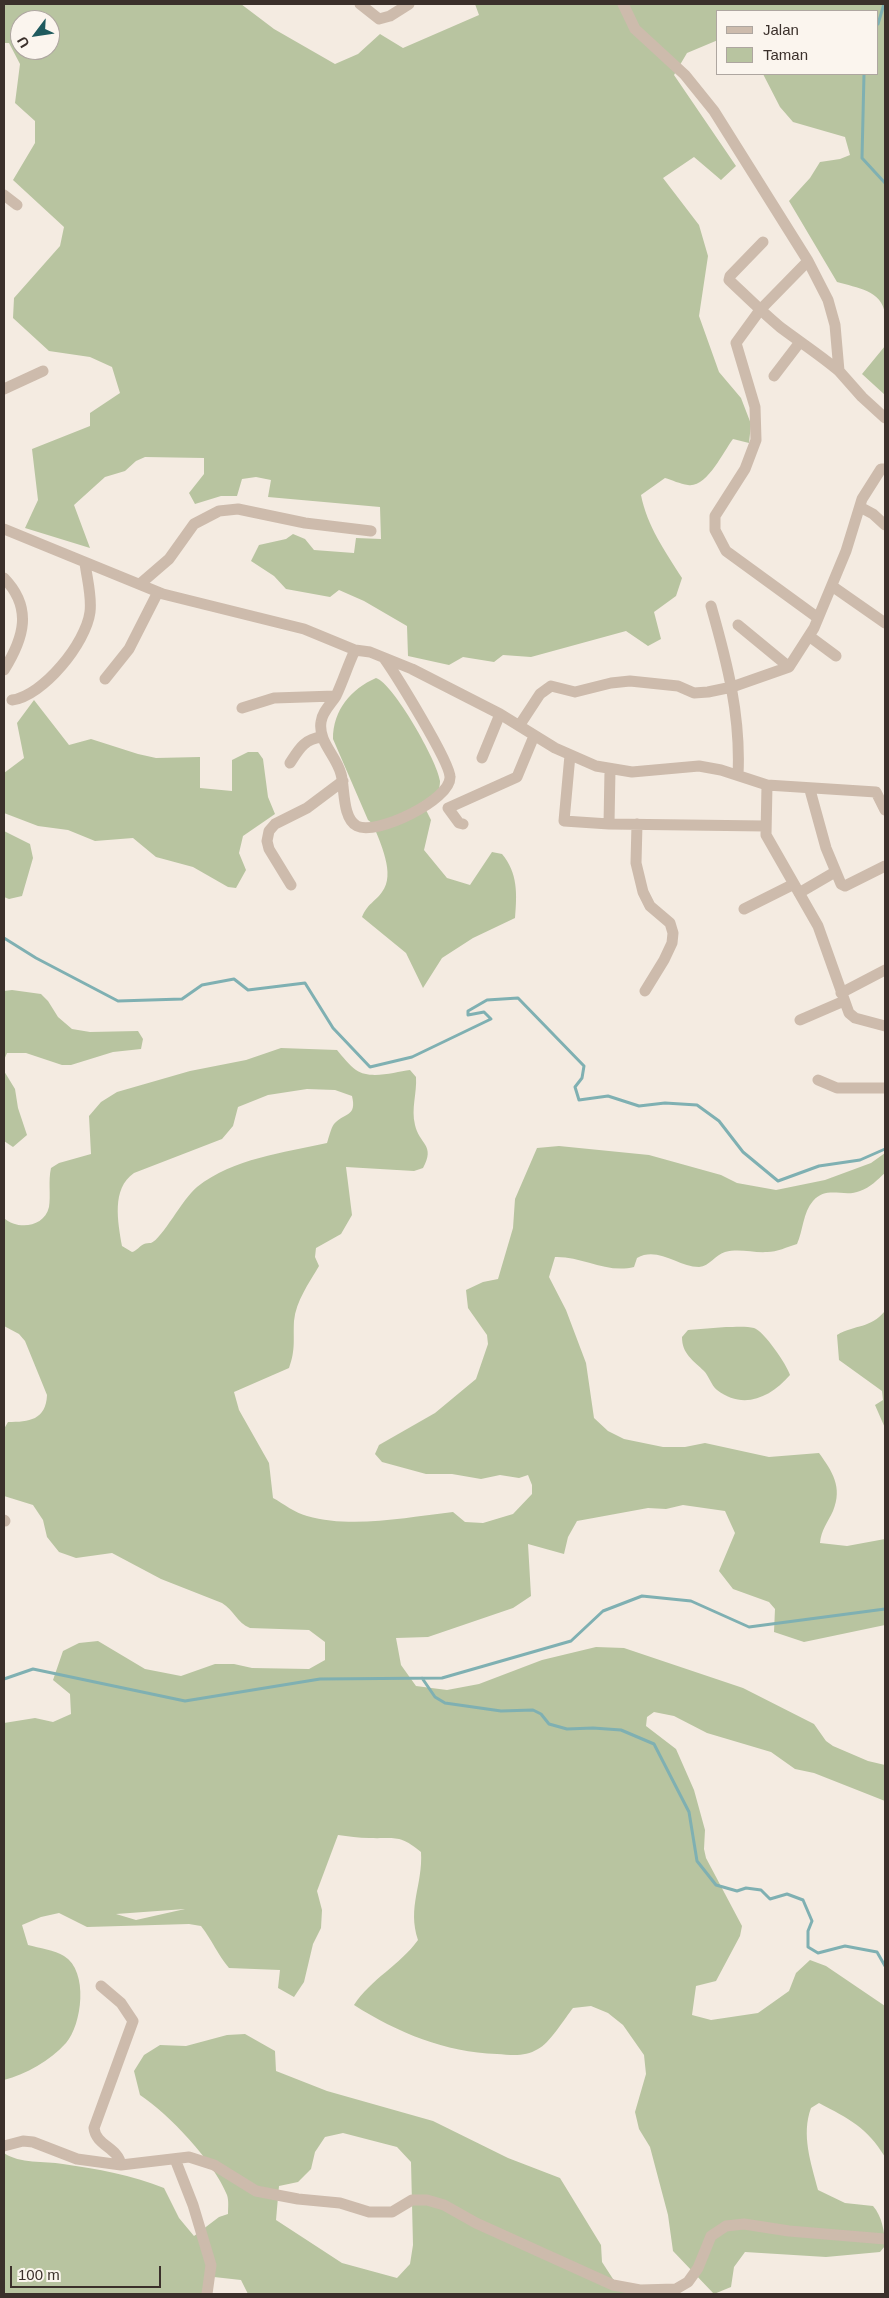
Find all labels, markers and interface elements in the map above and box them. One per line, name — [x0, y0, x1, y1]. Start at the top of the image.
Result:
north arrow — [10, 10, 60, 60]
legend — [716, 10, 879, 75]
text: Jalan — [763, 21, 799, 38]
text: U — [14, 34, 32, 51]
text: Taman — [763, 46, 808, 63]
scale bar — [12, 2256, 164, 2288]
text: 100 m — [18, 2266, 60, 2283]

